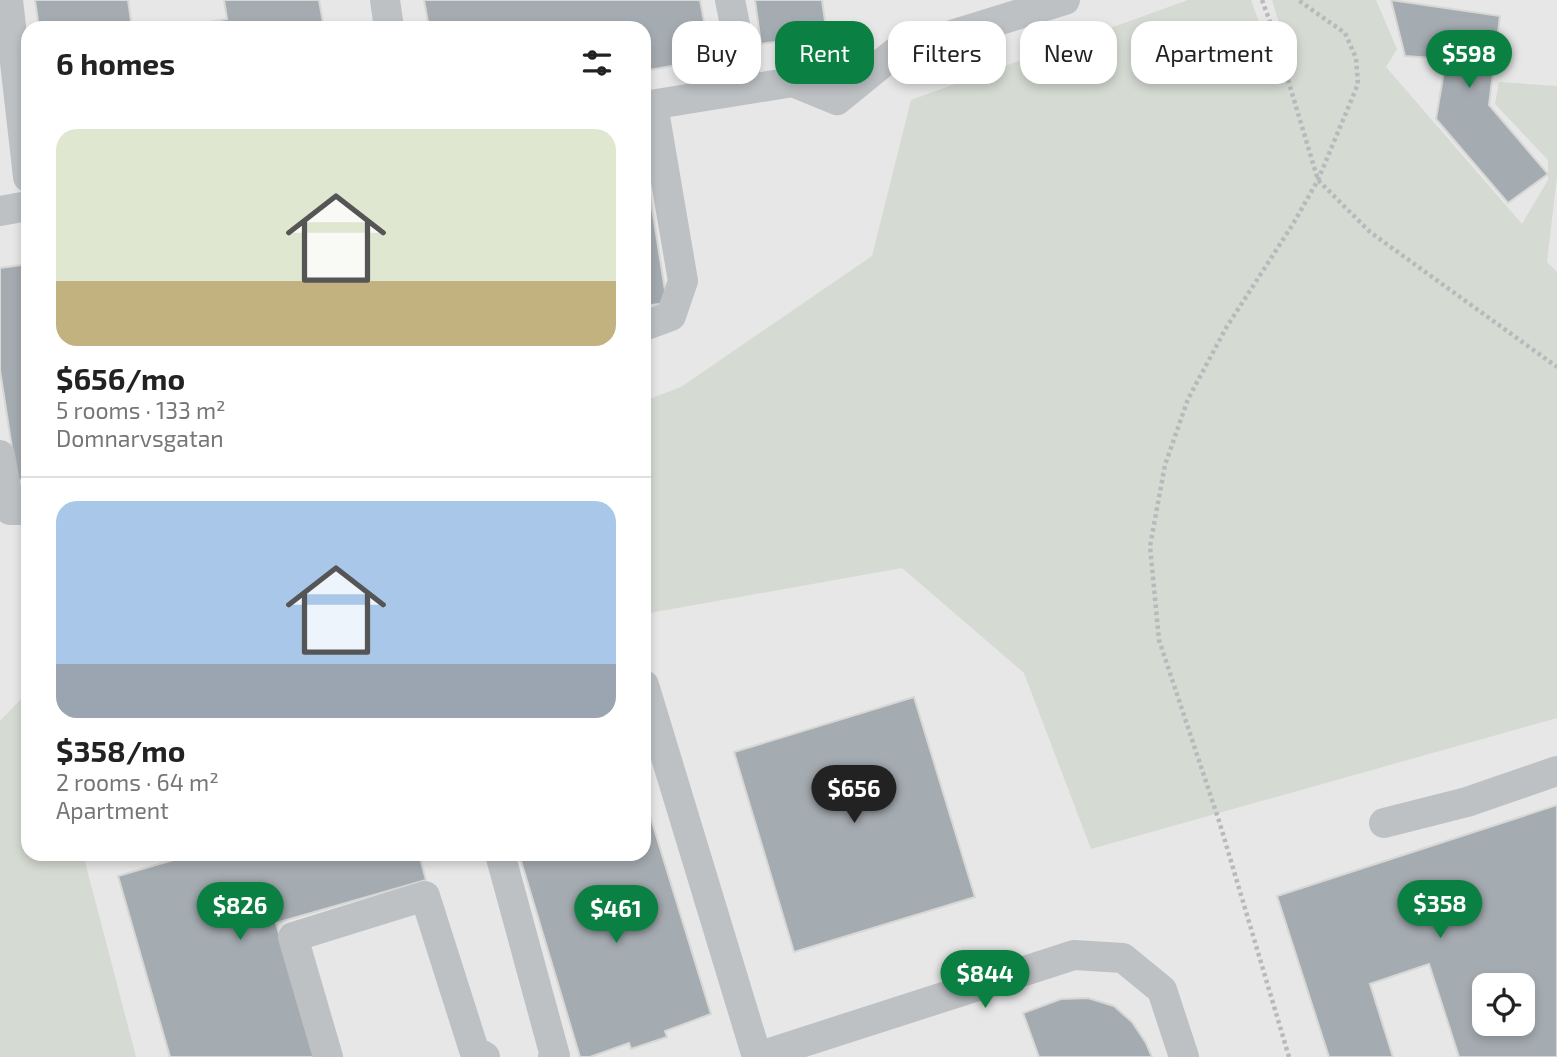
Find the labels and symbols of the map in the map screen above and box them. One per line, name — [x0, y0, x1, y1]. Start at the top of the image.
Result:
pin: $598 — [1428, 31, 1510, 90]
pin: $656 — [813, 766, 895, 825]
pin: $358 — [1399, 880, 1481, 940]
pin: $826 — [199, 883, 281, 942]
pin: $461 — [575, 886, 657, 945]
pin: $844 — [944, 950, 1026, 1010]

